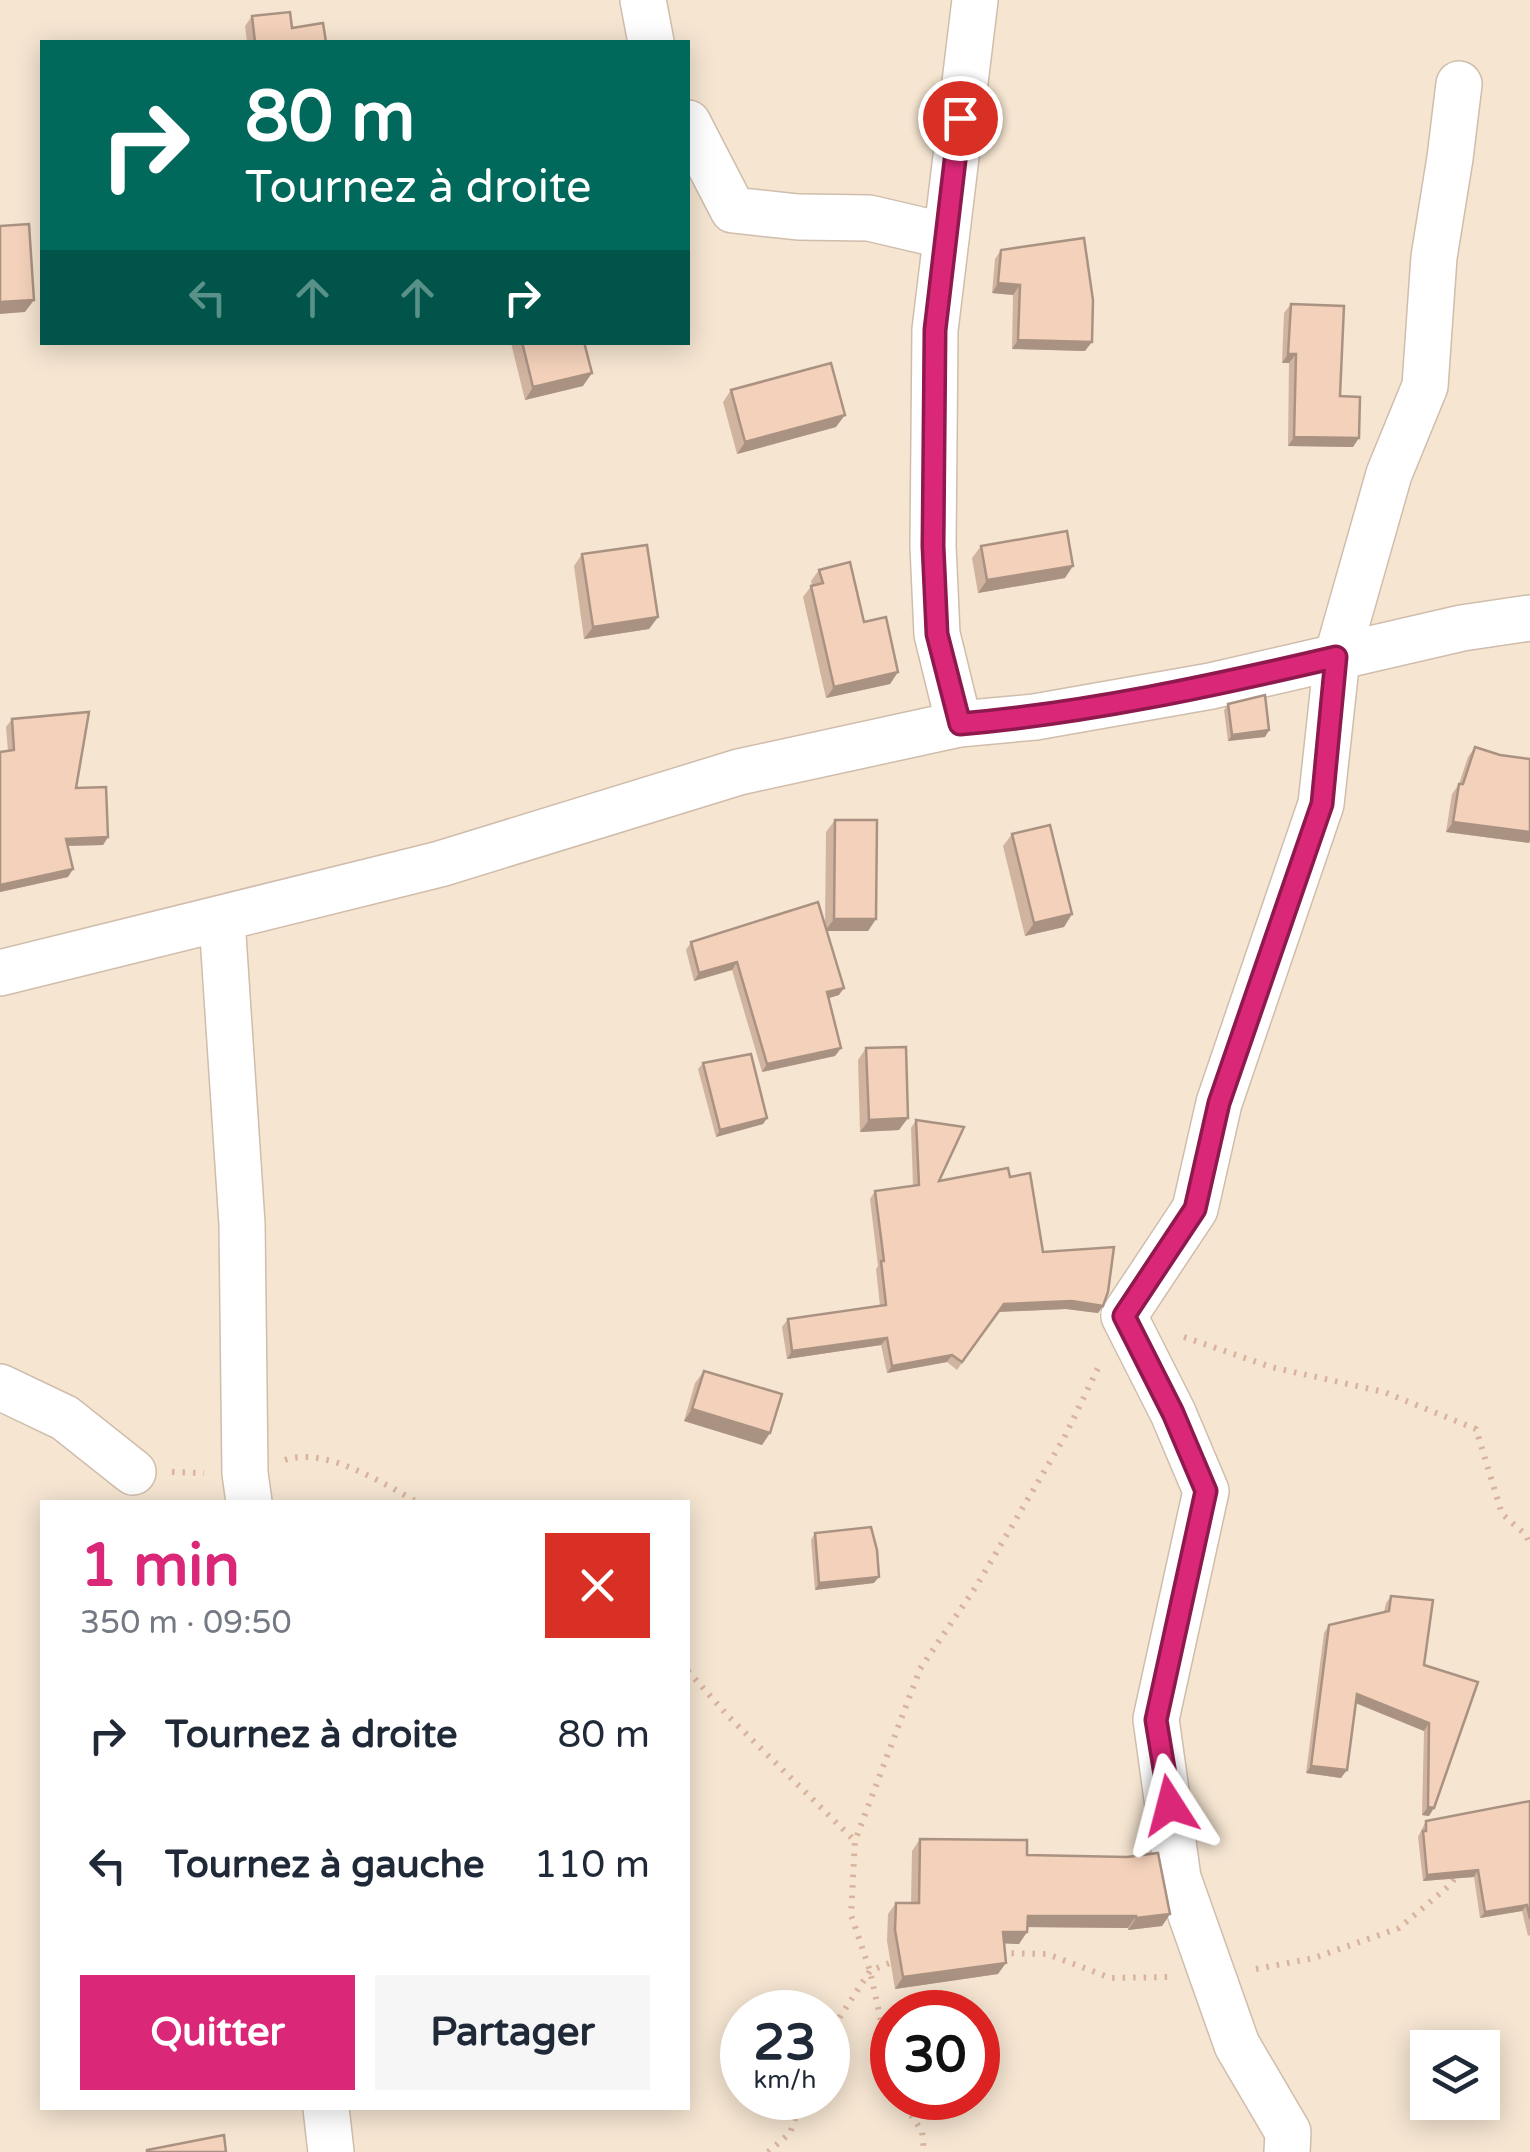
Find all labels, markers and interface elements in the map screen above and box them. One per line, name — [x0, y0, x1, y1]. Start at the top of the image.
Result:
text: 80 m — [245, 76, 415, 160]
pin — [918, 76, 1003, 161]
icon: right — [80, 80, 210, 210]
icon: arrive — [933, 91, 988, 146]
text: Tournez à droite — [245, 161, 591, 215]
icon: left — [180, 270, 235, 325]
icon: ahead — [285, 270, 340, 325]
icon: ahead — [390, 270, 445, 325]
icon: right — [495, 270, 550, 325]
text: 1 min — [80, 1530, 240, 1602]
button: close — [545, 1533, 650, 1638]
text: 350 m · 09:50 — [80, 1604, 292, 1642]
icon: right — [80, 1708, 135, 1763]
text: Tournez à droite — [165, 1712, 458, 1758]
text: 80 m — [558, 1712, 650, 1758]
position arrow — [1118, 1753, 1222, 1857]
icon: left — [80, 1838, 135, 1893]
text: Tournez à gauche — [165, 1842, 484, 1888]
text: 110 m — [534, 1842, 650, 1888]
button: Quitter — [80, 1975, 355, 2090]
button: Partager — [375, 1975, 650, 2090]
speed limit sign: 30 — [870, 1990, 1000, 2120]
text: 23 — [754, 2013, 816, 2073]
map controls — [1410, 2030, 1500, 2120]
button: layers — [1410, 2030, 1500, 2120]
text: km/h — [754, 2065, 816, 2095]

